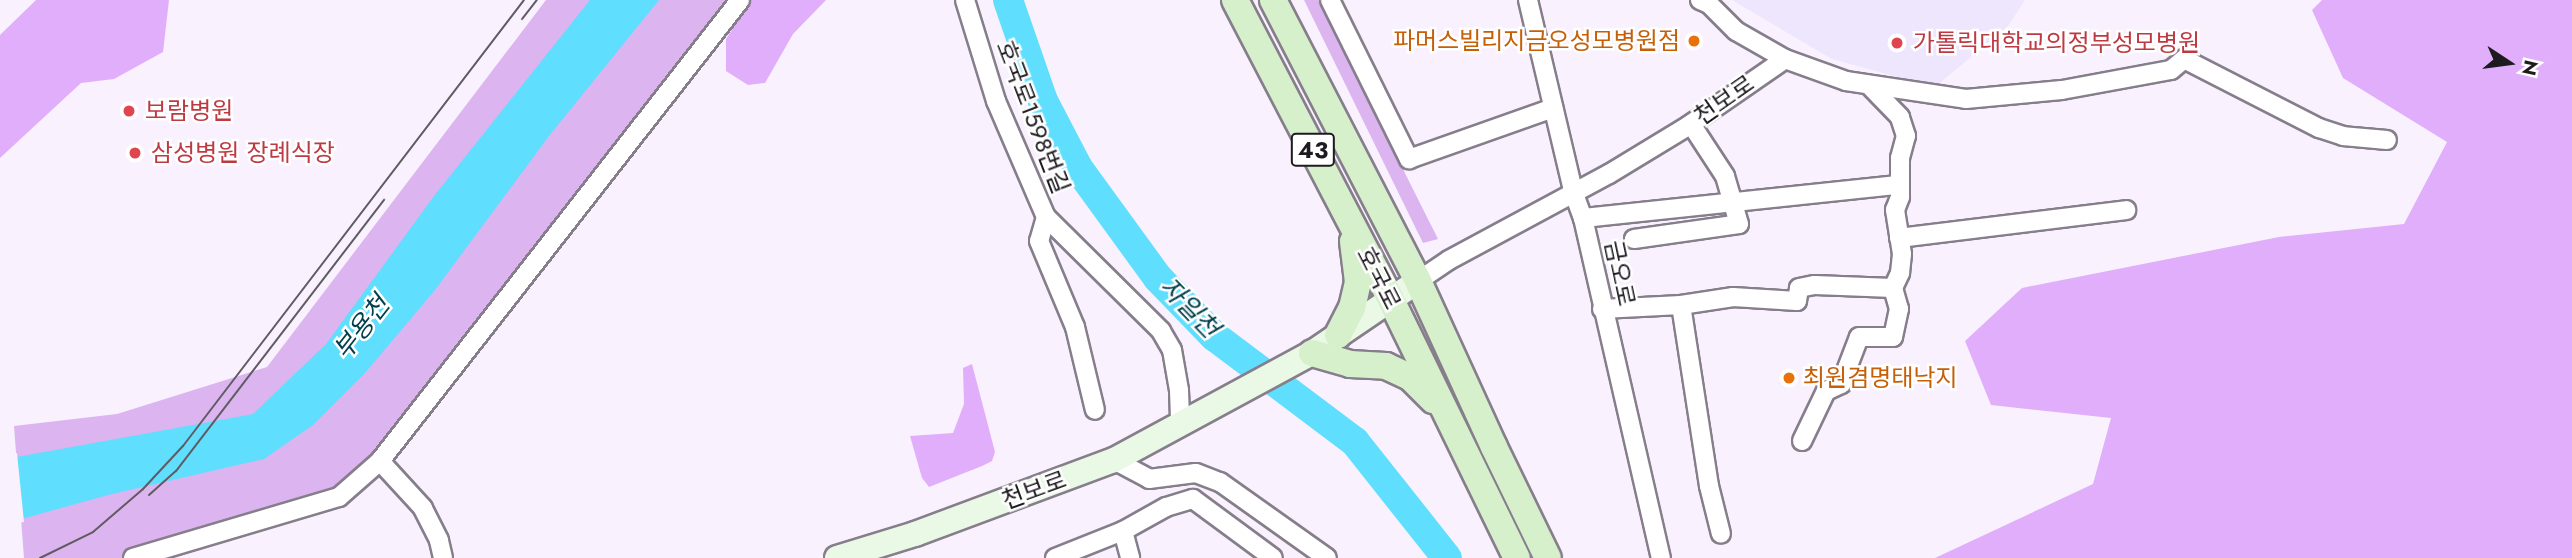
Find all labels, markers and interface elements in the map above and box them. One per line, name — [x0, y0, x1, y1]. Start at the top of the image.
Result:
place label: 파머스빌리지금오성모병원점 — [1393, 27, 1680, 55]
north arrow — [2474, 28, 2544, 98]
place label: 가톨릭대학교의정부성모병원 — [1913, 29, 2200, 57]
marker: 파머스빌리지금오성모병원점 — [1686, 33, 1702, 49]
marker: 가톨릭대학교의정부성모병원 — [1887, 33, 1907, 53]
street label: 호국로1598번길 — [991, 36, 1075, 198]
text: N — [2515, 57, 2545, 78]
street label: 천보로 — [1689, 69, 1759, 131]
place label: 보람병원 — [145, 97, 233, 125]
marker: 보람병원 — [119, 101, 139, 121]
road number: 43 — [1290, 130, 1336, 169]
place label: 삼성병원 장례식장 — [151, 139, 335, 167]
marker: 삼성병원 장례식장 — [125, 143, 145, 163]
street label: 금오로 — [1599, 238, 1641, 308]
street label: 호국로 — [1351, 242, 1407, 314]
water label: 자일천 — [1153, 271, 1225, 345]
water label: 부용천 — [328, 290, 396, 366]
place label: 최원겸명태낙지 — [1803, 364, 1958, 392]
marker: 최원겸명태낙지 — [1781, 370, 1797, 386]
street label: 천보로 — [998, 465, 1070, 515]

